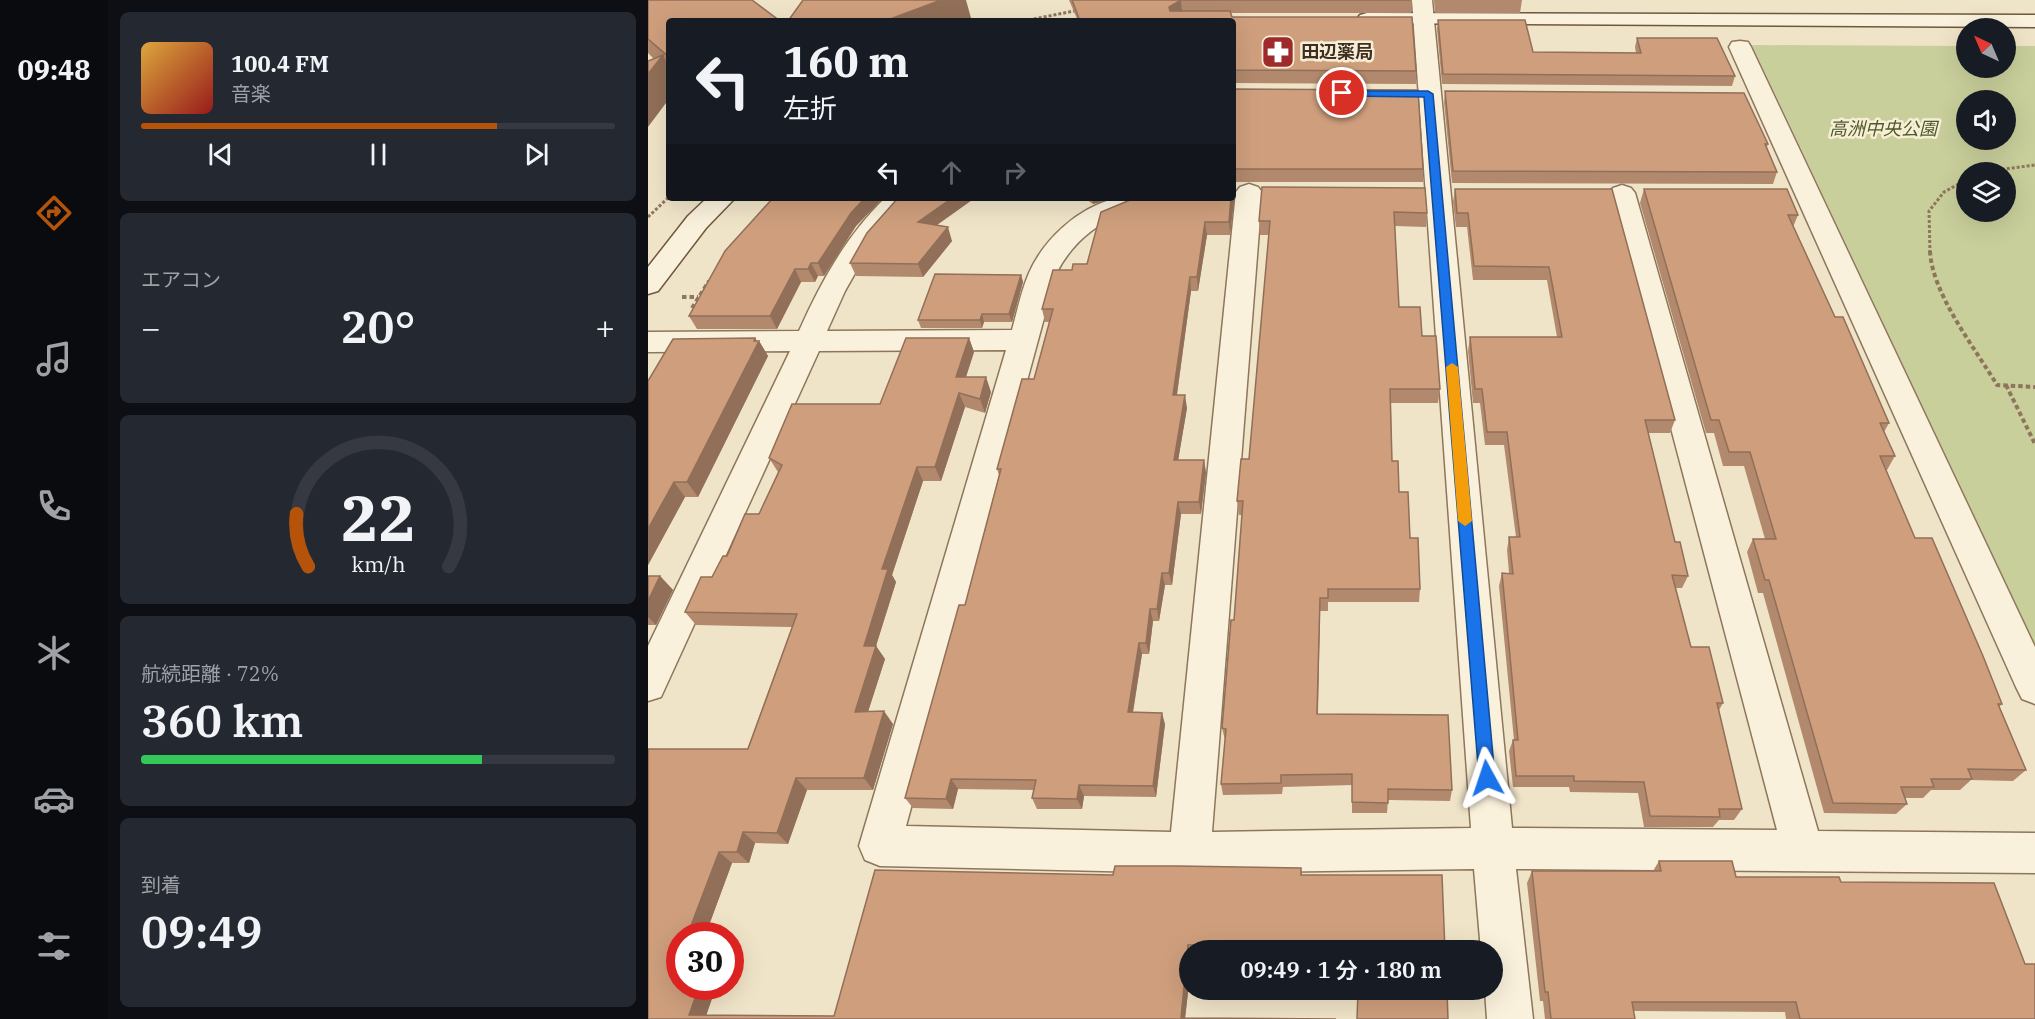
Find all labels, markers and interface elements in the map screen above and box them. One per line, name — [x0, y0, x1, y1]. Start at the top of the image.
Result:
north arrow — [1956, 18, 2016, 78]
map controls — [1956, 18, 2016, 222]
text: 160 m — [783, 34, 909, 89]
pharmacy icon: 田辺薬局 — [1260, 34, 1296, 70]
place label: 田辺薬局 — [1301, 40, 1373, 63]
icon: left — [684, 42, 762, 120]
text: 100.4 FM — [231, 49, 329, 78]
text: 09:48 — [18, 52, 90, 87]
pin — [1316, 67, 1367, 118]
icon: arrive — [1325, 76, 1358, 109]
text: 音楽 — [231, 80, 271, 107]
text: 左折 — [783, 90, 837, 125]
button: sound — [1956, 90, 2016, 150]
park label: 高洲中央公園 — [1829, 117, 1940, 140]
icon: previous — [204, 138, 237, 171]
icon: pause — [362, 138, 395, 171]
icon: next — [520, 138, 553, 171]
icon: left — [872, 156, 905, 189]
icon: ahead — [935, 156, 968, 189]
icon: right — [998, 156, 1031, 189]
button: layers — [1956, 162, 2016, 222]
icon: directions — [33, 192, 75, 234]
text: エアコン — [141, 266, 221, 293]
text: 20° — [340, 297, 416, 355]
text: − — [141, 306, 161, 349]
text: + — [595, 306, 615, 349]
icon: music — [33, 338, 75, 380]
text: 22 — [341, 477, 415, 558]
icon: phone — [33, 485, 75, 527]
text: km/h — [351, 550, 405, 578]
icon: climate — [33, 632, 75, 674]
text: 航続距離 · 72% — [141, 660, 279, 687]
text: 360 km — [141, 691, 303, 749]
position arrow — [1455, 746, 1519, 810]
icon: car — [33, 778, 75, 820]
text: 到着 — [141, 871, 181, 898]
text: 09:49 — [141, 902, 262, 960]
speed limit sign: 30 — [666, 922, 744, 1000]
icon: filters — [33, 925, 75, 967]
text: 09:49 · 1 分 · 180 m — [1240, 955, 1442, 984]

